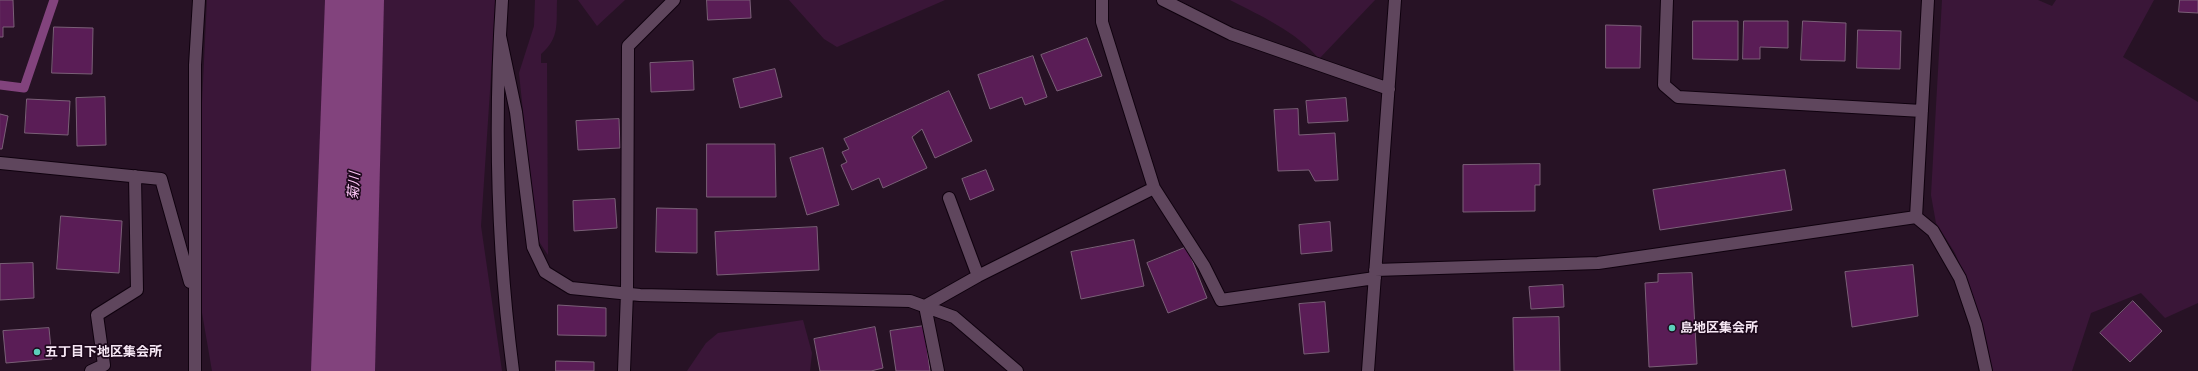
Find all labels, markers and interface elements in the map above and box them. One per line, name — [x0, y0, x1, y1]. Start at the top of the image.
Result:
water label: 菊川 — [345, 171, 363, 201]
place label: 島地区集会所 — [1680, 320, 1758, 336]
marker: 島地区集会所 — [1667, 323, 1677, 333]
place label: 五丁目下地区集会所 — [45, 344, 162, 360]
marker: 五丁目下地区集会所 — [32, 347, 42, 357]

